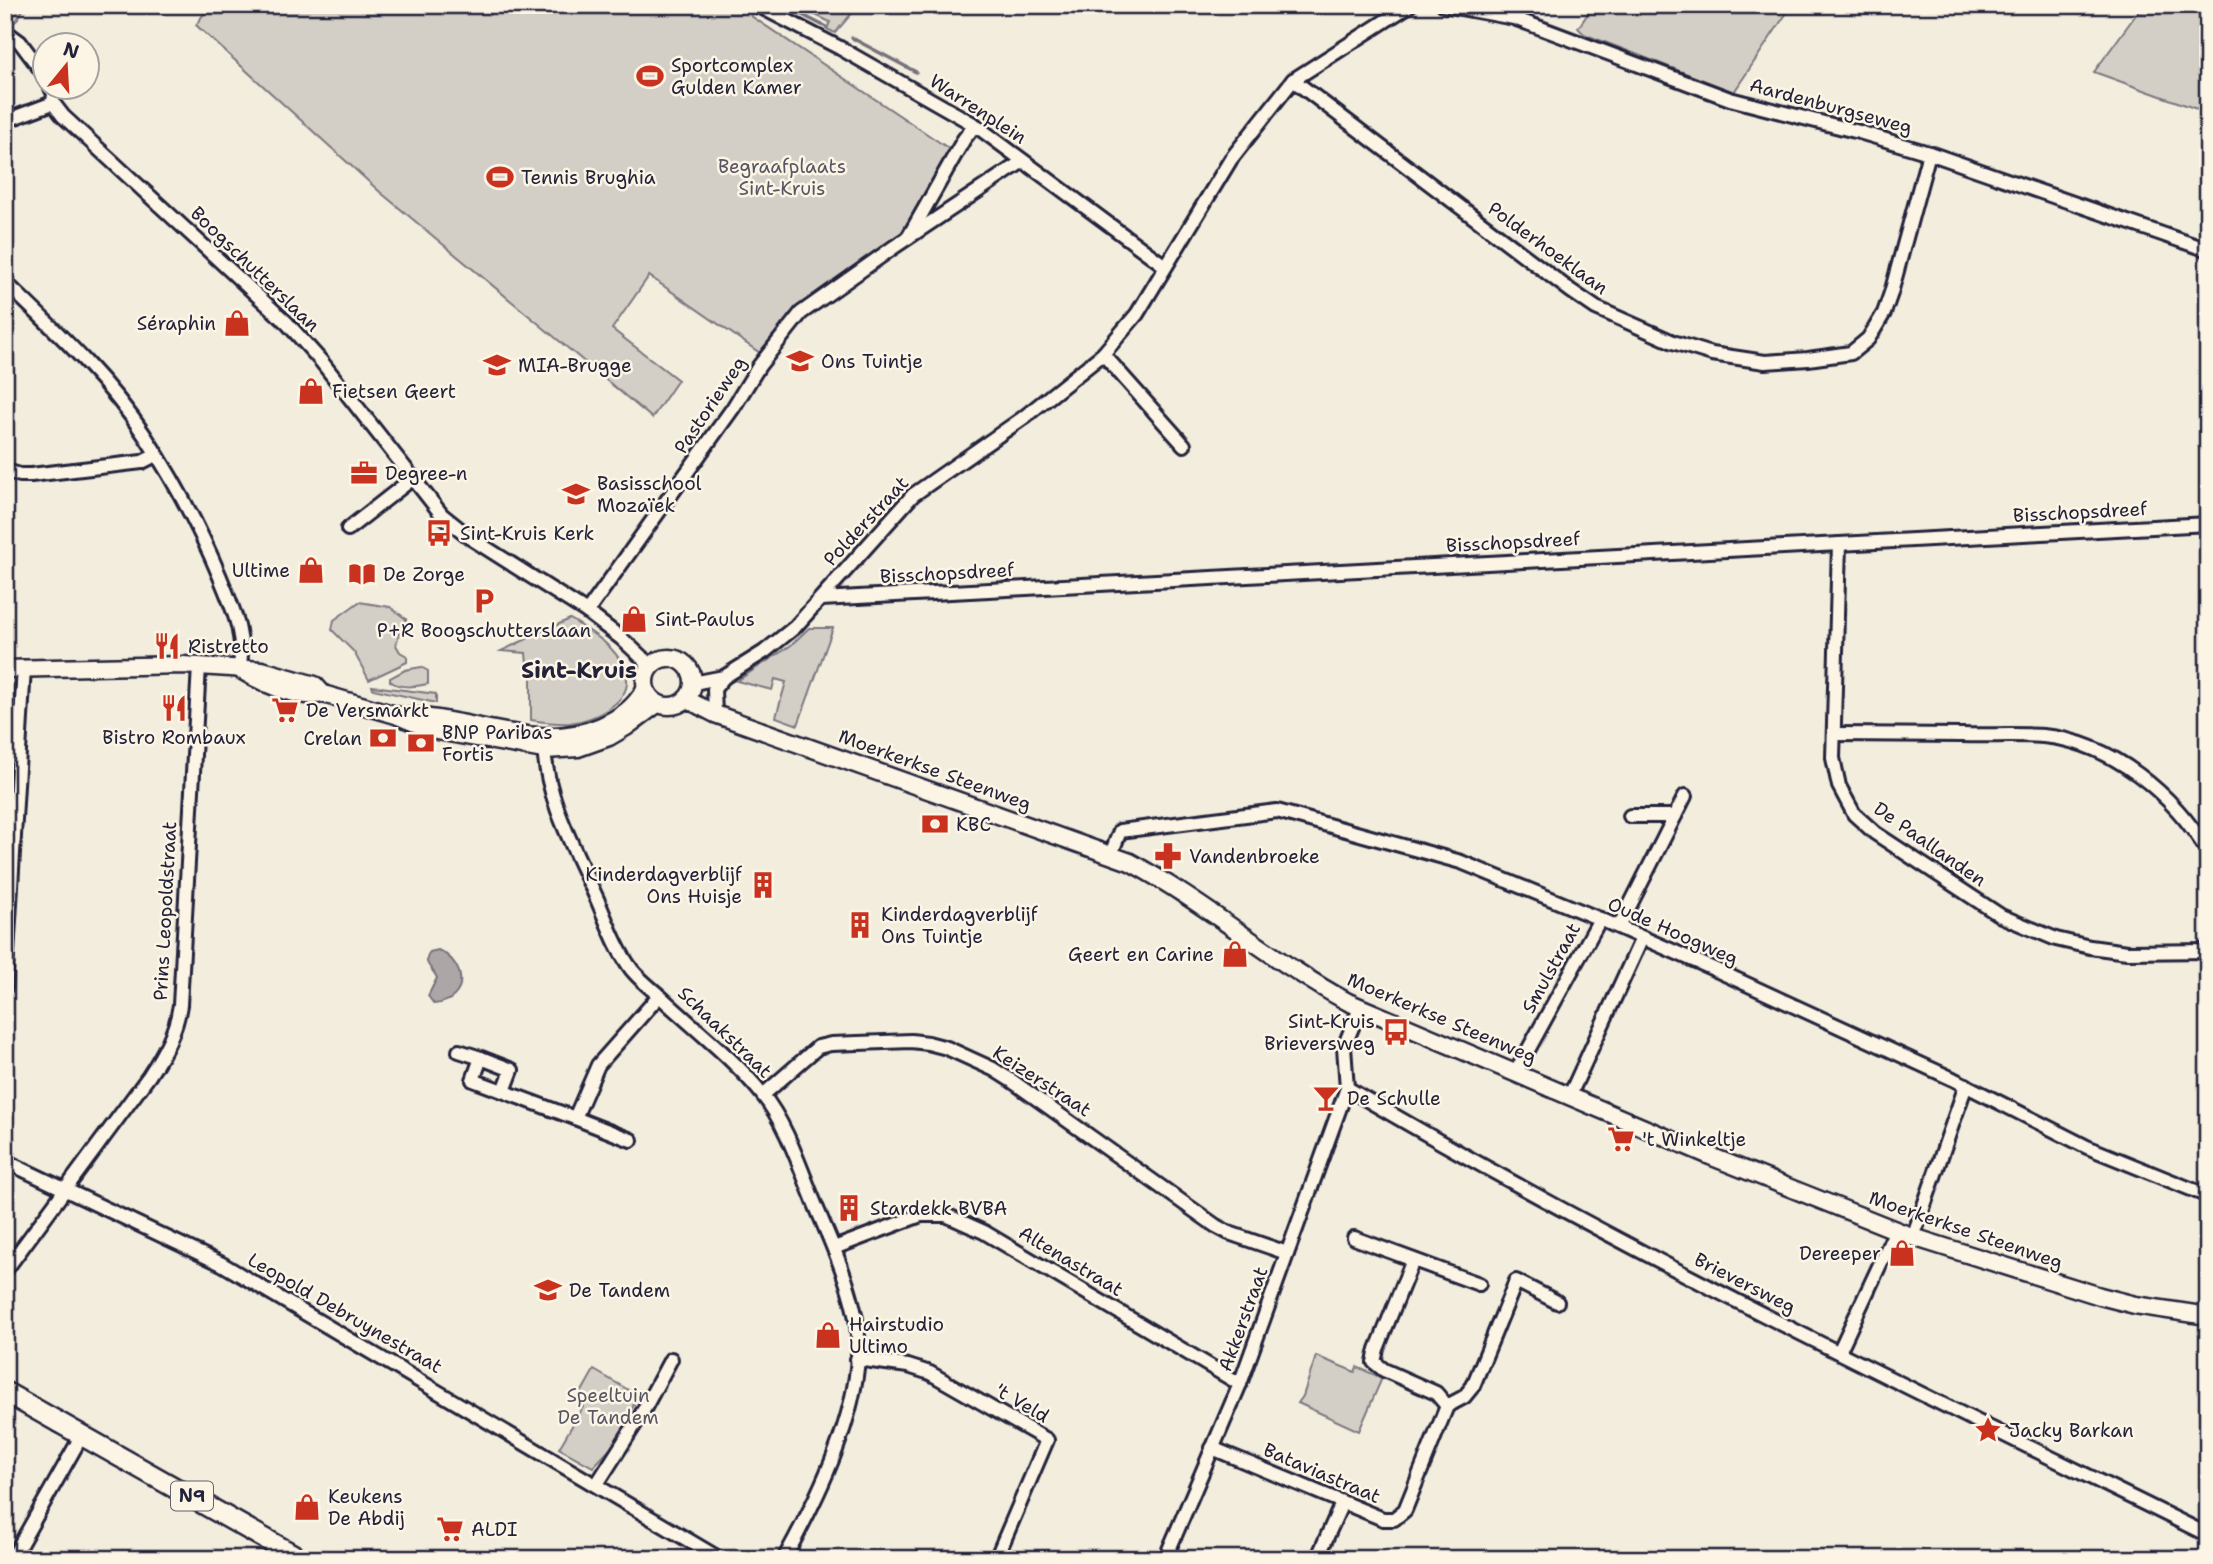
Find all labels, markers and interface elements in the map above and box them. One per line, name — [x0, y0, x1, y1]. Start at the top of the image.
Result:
north arrow — [32, 32, 102, 102]
text: N — [60, 36, 82, 65]
place label: Sportcomplex Gulden Kamer — [671, 53, 802, 100]
sports icon: Sportcomplex Gulden Kamer — [635, 61, 665, 91]
street label: Warrenplein — [925, 68, 1031, 150]
street label: Aardenburgseweg — [1747, 72, 1915, 140]
park label: Begraafplaats Sint-Kruis — [718, 154, 846, 201]
sports icon: Tennis Brughia — [485, 162, 515, 192]
place label: Tennis Brughia — [521, 165, 656, 190]
street label: Polderhoeklaan — [1483, 196, 1613, 300]
street label: Boogschutterslaan — [185, 201, 325, 337]
shop icon: Séraphin — [222, 308, 252, 338]
place label: Séraphin — [137, 311, 216, 336]
school or university icon: Ons Tuintje — [785, 346, 815, 376]
place label: Ons Tuintje — [821, 349, 923, 374]
school or university icon: MIA-Brugge — [482, 350, 512, 380]
street label: Pastorieweg — [668, 351, 752, 459]
place label: MIA-Brugge — [518, 353, 632, 378]
shop icon: Fietsen Geert — [296, 376, 326, 406]
place label: Fietsen Geert — [332, 379, 456, 404]
office icon: Degree-n — [349, 458, 379, 488]
place label: Degree-n — [385, 461, 467, 486]
place label: Basisschool Mozaïek — [597, 471, 702, 518]
street label: Polderstraat — [818, 471, 914, 571]
school or university icon: Basisschool Mozaïek — [561, 479, 591, 509]
street label: Bisschopsdreef — [2012, 496, 2149, 528]
bus stop icon: Sint-Kruis Kerk — [424, 518, 454, 548]
place label: Sint-Kruis Kerk — [460, 521, 595, 546]
street label: Bisschopsdreef — [1445, 526, 1582, 558]
shop icon: Ultime — [296, 555, 326, 585]
street label: Bisschopsdreef — [879, 557, 1016, 589]
place label: Ultime — [232, 558, 290, 583]
library icon: De Zorge — [347, 559, 377, 589]
place label: De Zorge — [383, 562, 465, 587]
parking icon: P+R Boogschutterslaan — [469, 586, 499, 616]
shop icon: Sint-Paulus — [619, 604, 649, 634]
place label: Sint-Paulus — [655, 607, 755, 632]
place label: P+R Boogschutterslaan — [377, 618, 591, 643]
restaurant icon: Ristretto — [152, 631, 182, 661]
place label: Ristretto — [188, 634, 269, 659]
district label: Sint-Kruis — [521, 655, 637, 685]
restaurant icon: Bistro Rombaux — [159, 693, 189, 723]
supermarket icon: De Versmarkt — [270, 695, 300, 725]
place label: De Versmarkt — [306, 698, 429, 723]
place label: BNP Paribas Fortis — [442, 720, 553, 767]
bank icon: Crelan — [368, 723, 398, 753]
street label: Moerkerkse Steenweg — [835, 723, 1035, 817]
place label: Bistro Rombaux — [102, 725, 246, 750]
place label: Crelan — [303, 726, 362, 751]
bank icon: BNP Paribas Fortis — [406, 728, 436, 758]
street label: De Paallanden — [1869, 796, 1991, 892]
bank icon: KBC — [920, 809, 950, 839]
place label: KBC — [956, 812, 991, 837]
street label: Prins Leopoldstraat — [148, 821, 182, 1001]
pharmacy icon: Vandenbroeke — [1153, 841, 1183, 871]
place label: Vandenbroeke — [1189, 844, 1320, 869]
place label: Kinderdagverblijf Ons Huisje — [585, 862, 743, 909]
building icon: Kinderdagverblijf Ons Huisje — [748, 870, 778, 900]
street label: Oude Hoogweg — [1604, 891, 1742, 971]
place label: Kinderdagverblijf Ons Tuintje — [881, 902, 1039, 949]
building icon: Kinderdagverblijf Ons Tuintje — [845, 910, 875, 940]
street label: Smulstraat — [1516, 918, 1586, 1018]
shop icon: Geert en Carine — [1220, 939, 1250, 969]
place label: Geert en Carine — [1068, 942, 1214, 967]
street label: Moerkerkse Steenweg — [1344, 967, 1540, 1069]
street label: Schaakstraat — [673, 981, 777, 1083]
place label: Sint-Kruis Brieversweg — [1264, 1009, 1375, 1056]
bus stop icon: Sint-Kruis Brieversweg — [1381, 1017, 1411, 1047]
street label: Keizerstraat — [988, 1040, 1096, 1122]
bar icon: De Schulle — [1311, 1083, 1341, 1113]
place label: De Schulle — [1347, 1086, 1441, 1111]
supermarket icon: 't Winkeltje — [1606, 1124, 1636, 1154]
place label: 't Winkeltje — [1642, 1127, 1746, 1152]
street label: Moerkerkse Steenweg — [1866, 1185, 2066, 1275]
building icon: Stardekk BVBA — [834, 1193, 864, 1223]
place label: Stardekk BVBA — [870, 1196, 1008, 1221]
street label: Altenastraat — [1014, 1220, 1128, 1302]
shop icon: Dereeper — [1887, 1238, 1917, 1268]
place label: Dereeper — [1799, 1241, 1881, 1266]
street label: Leopold Debruynestraat — [243, 1247, 447, 1379]
street label: Brieversweg — [1690, 1247, 1800, 1319]
street label: Akkerstraat — [1213, 1263, 1273, 1375]
school or university icon: De Tandem — [533, 1275, 563, 1305]
place label: De Tandem — [569, 1278, 670, 1303]
place label: Hairstudio Ultimo — [849, 1312, 944, 1359]
shop icon: Hairstudio Ultimo — [813, 1320, 843, 1350]
street label: 't Veld — [990, 1378, 1054, 1428]
park label: Speeltuin De Tandem — [557, 1383, 659, 1430]
place icon: Jacky Barkan — [1973, 1415, 2003, 1445]
place label: Jacky Barkan — [2009, 1418, 2134, 1443]
street label: Bataviastraat — [1260, 1437, 1384, 1509]
road number: N9 — [171, 1482, 213, 1511]
place label: Keukens De Abdij — [328, 1484, 405, 1531]
shop icon: Keukens De Abdij — [292, 1492, 322, 1522]
supermarket icon: ALDI — [435, 1514, 465, 1544]
place label: ALDI — [471, 1517, 518, 1542]

